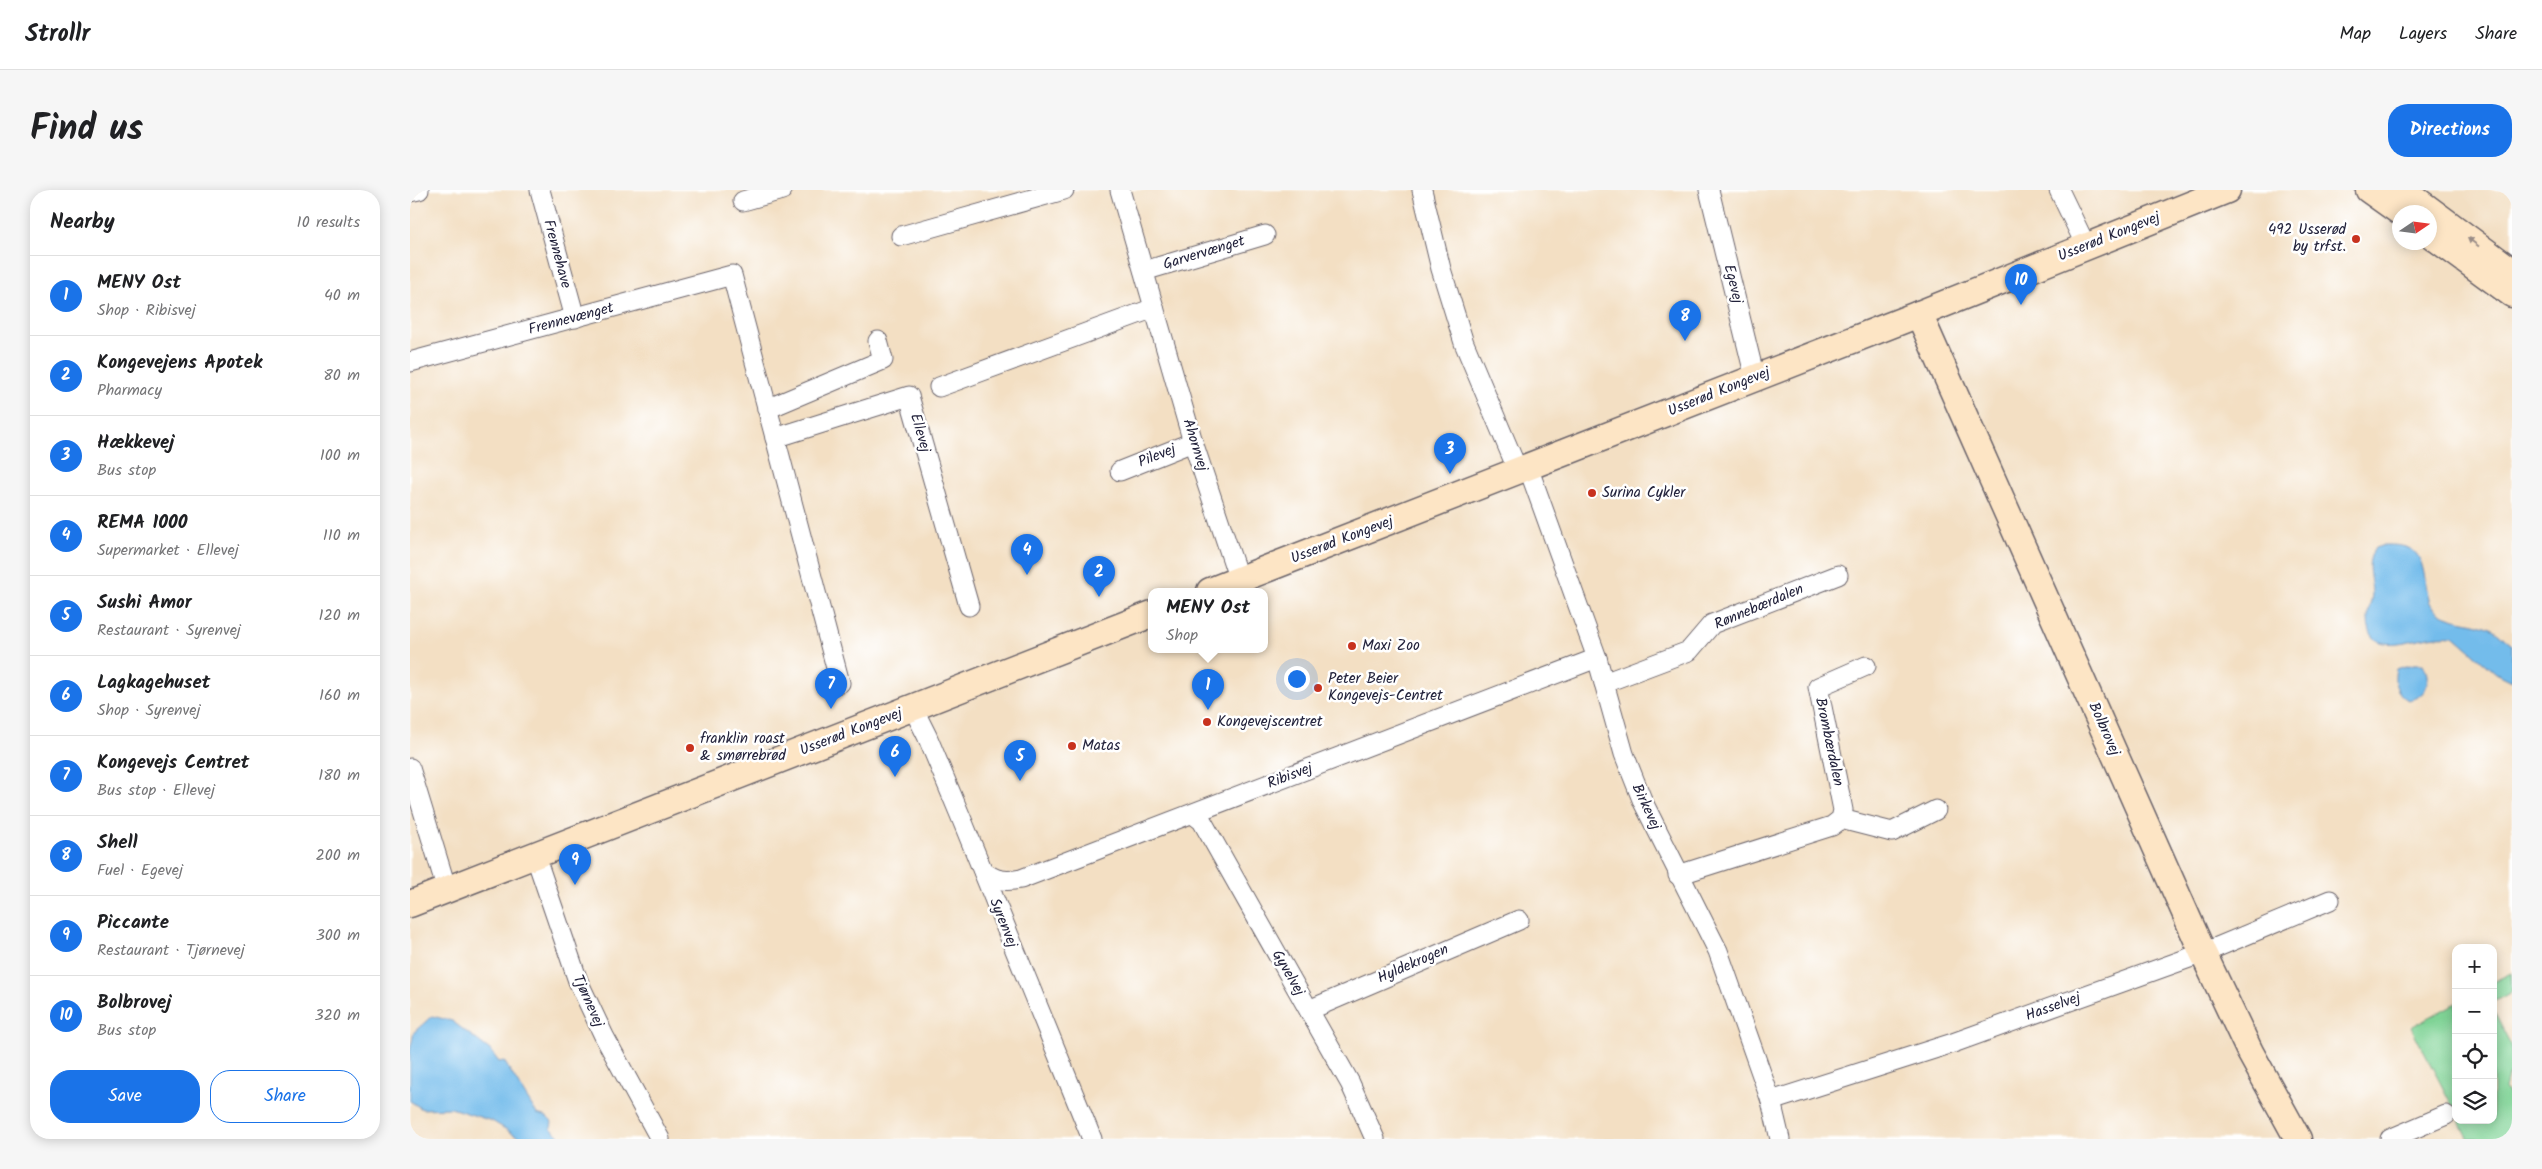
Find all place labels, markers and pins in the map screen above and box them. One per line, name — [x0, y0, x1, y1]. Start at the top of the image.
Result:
place label: 492 Usserød by trfst. — [2268, 218, 2347, 259]
marker: 492 Usserød by trfst. — [2350, 233, 2362, 245]
pin: 10 — [2005, 264, 2037, 305]
pin: 8 — [1669, 300, 1701, 341]
pin: 3 — [1434, 433, 1466, 474]
place label: Surina Cykler — [1602, 481, 1686, 505]
marker: Surina Cykler — [1586, 487, 1598, 499]
pin: 4 — [1011, 534, 1043, 575]
pin: 2 — [1083, 556, 1115, 597]
place label: Maxi Zoo — [1362, 634, 1420, 658]
marker: Maxi Zoo — [1346, 640, 1358, 652]
place label: Peter Beier Kongevejs-Centret — [1328, 667, 1443, 708]
pin: 7 — [815, 668, 847, 709]
pin: 1 — [1192, 669, 1224, 710]
marker: Peter Beier Kongevejs-Centret — [1312, 682, 1324, 694]
place label: Kongevejscentret — [1217, 710, 1323, 734]
marker: Kongevejscentret — [1201, 716, 1213, 728]
place label: franklin roast & smørrebrød — [700, 727, 786, 768]
place label: Matas — [1082, 734, 1121, 758]
pin: 6 — [879, 736, 911, 777]
pin: 5 — [1004, 740, 1036, 781]
marker: Matas — [1066, 740, 1078, 752]
marker: franklin roast & smørrebrød — [684, 742, 696, 754]
pin: 9 — [559, 844, 591, 885]

